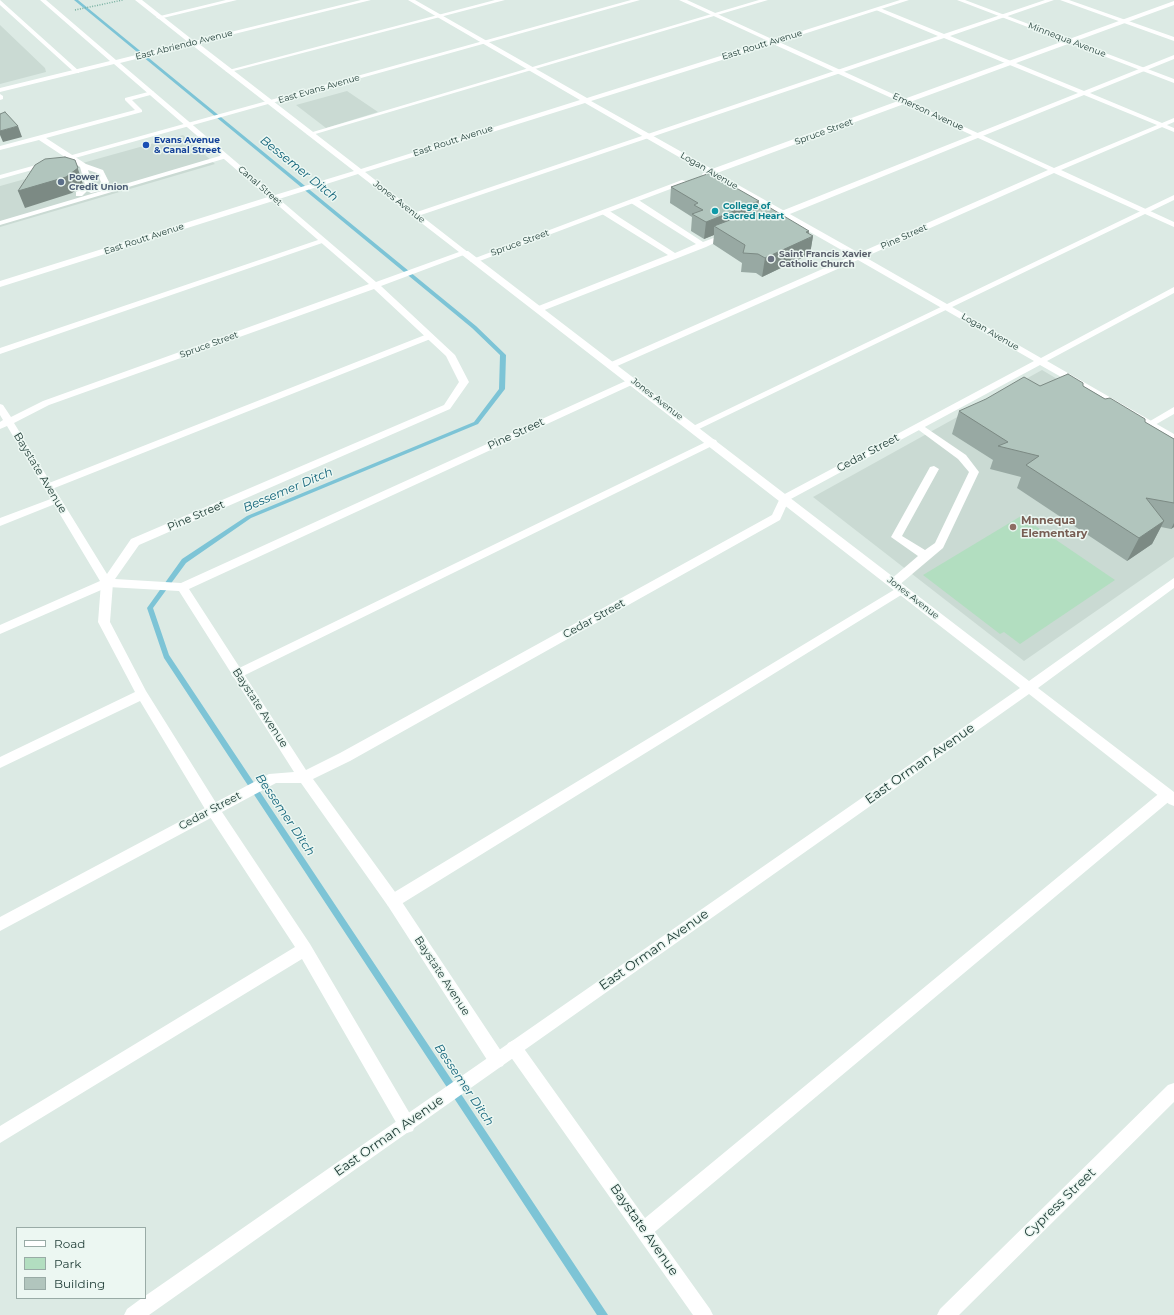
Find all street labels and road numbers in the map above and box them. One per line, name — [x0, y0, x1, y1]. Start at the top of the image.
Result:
street label: Minnequa Avenue — [1027, 20, 1107, 60]
street label: East Abriendo Avenue — [134, 28, 234, 62]
street label: East Routt Avenue — [721, 28, 803, 62]
street label: East Evans Avenue — [277, 72, 361, 106]
street label: Emerson Avenue — [891, 91, 965, 133]
street label: Spruce Street — [793, 116, 855, 148]
street label: East Routt Avenue — [412, 123, 494, 159]
street label: Logan Avenue — [678, 150, 740, 192]
street label: Canal Street — [236, 164, 284, 208]
street label: Jones Avenue — [371, 179, 427, 225]
street label: East Routt Avenue — [103, 221, 185, 257]
street label: Pine Street — [879, 222, 929, 252]
street label: Spruce Street — [489, 227, 551, 259]
street label: Logan Avenue — [959, 311, 1021, 353]
street label: Spruce Street — [178, 329, 240, 361]
street label: Jones Avenue — [629, 376, 685, 422]
street label: Pine Street — [486, 415, 546, 453]
street label: Baystate Avenue — [11, 430, 69, 516]
street label: Cedar Street — [835, 431, 901, 475]
street label: Pine Street — [165, 498, 227, 534]
street label: Jones Avenue — [885, 575, 941, 621]
street label: Cedar Street — [561, 597, 627, 641]
street label: Baystate Avenue — [229, 666, 291, 750]
street label: East Orman Avenue — [862, 720, 978, 808]
street label: Cedar Street — [177, 789, 243, 833]
street label: East Orman Avenue — [596, 906, 712, 994]
street label: Baystate Avenue — [411, 934, 473, 1018]
street label: East Orman Avenue — [331, 1092, 447, 1180]
street label: Cypress Street — [1021, 1165, 1099, 1241]
street label: Baystate Avenue — [606, 1181, 682, 1279]

